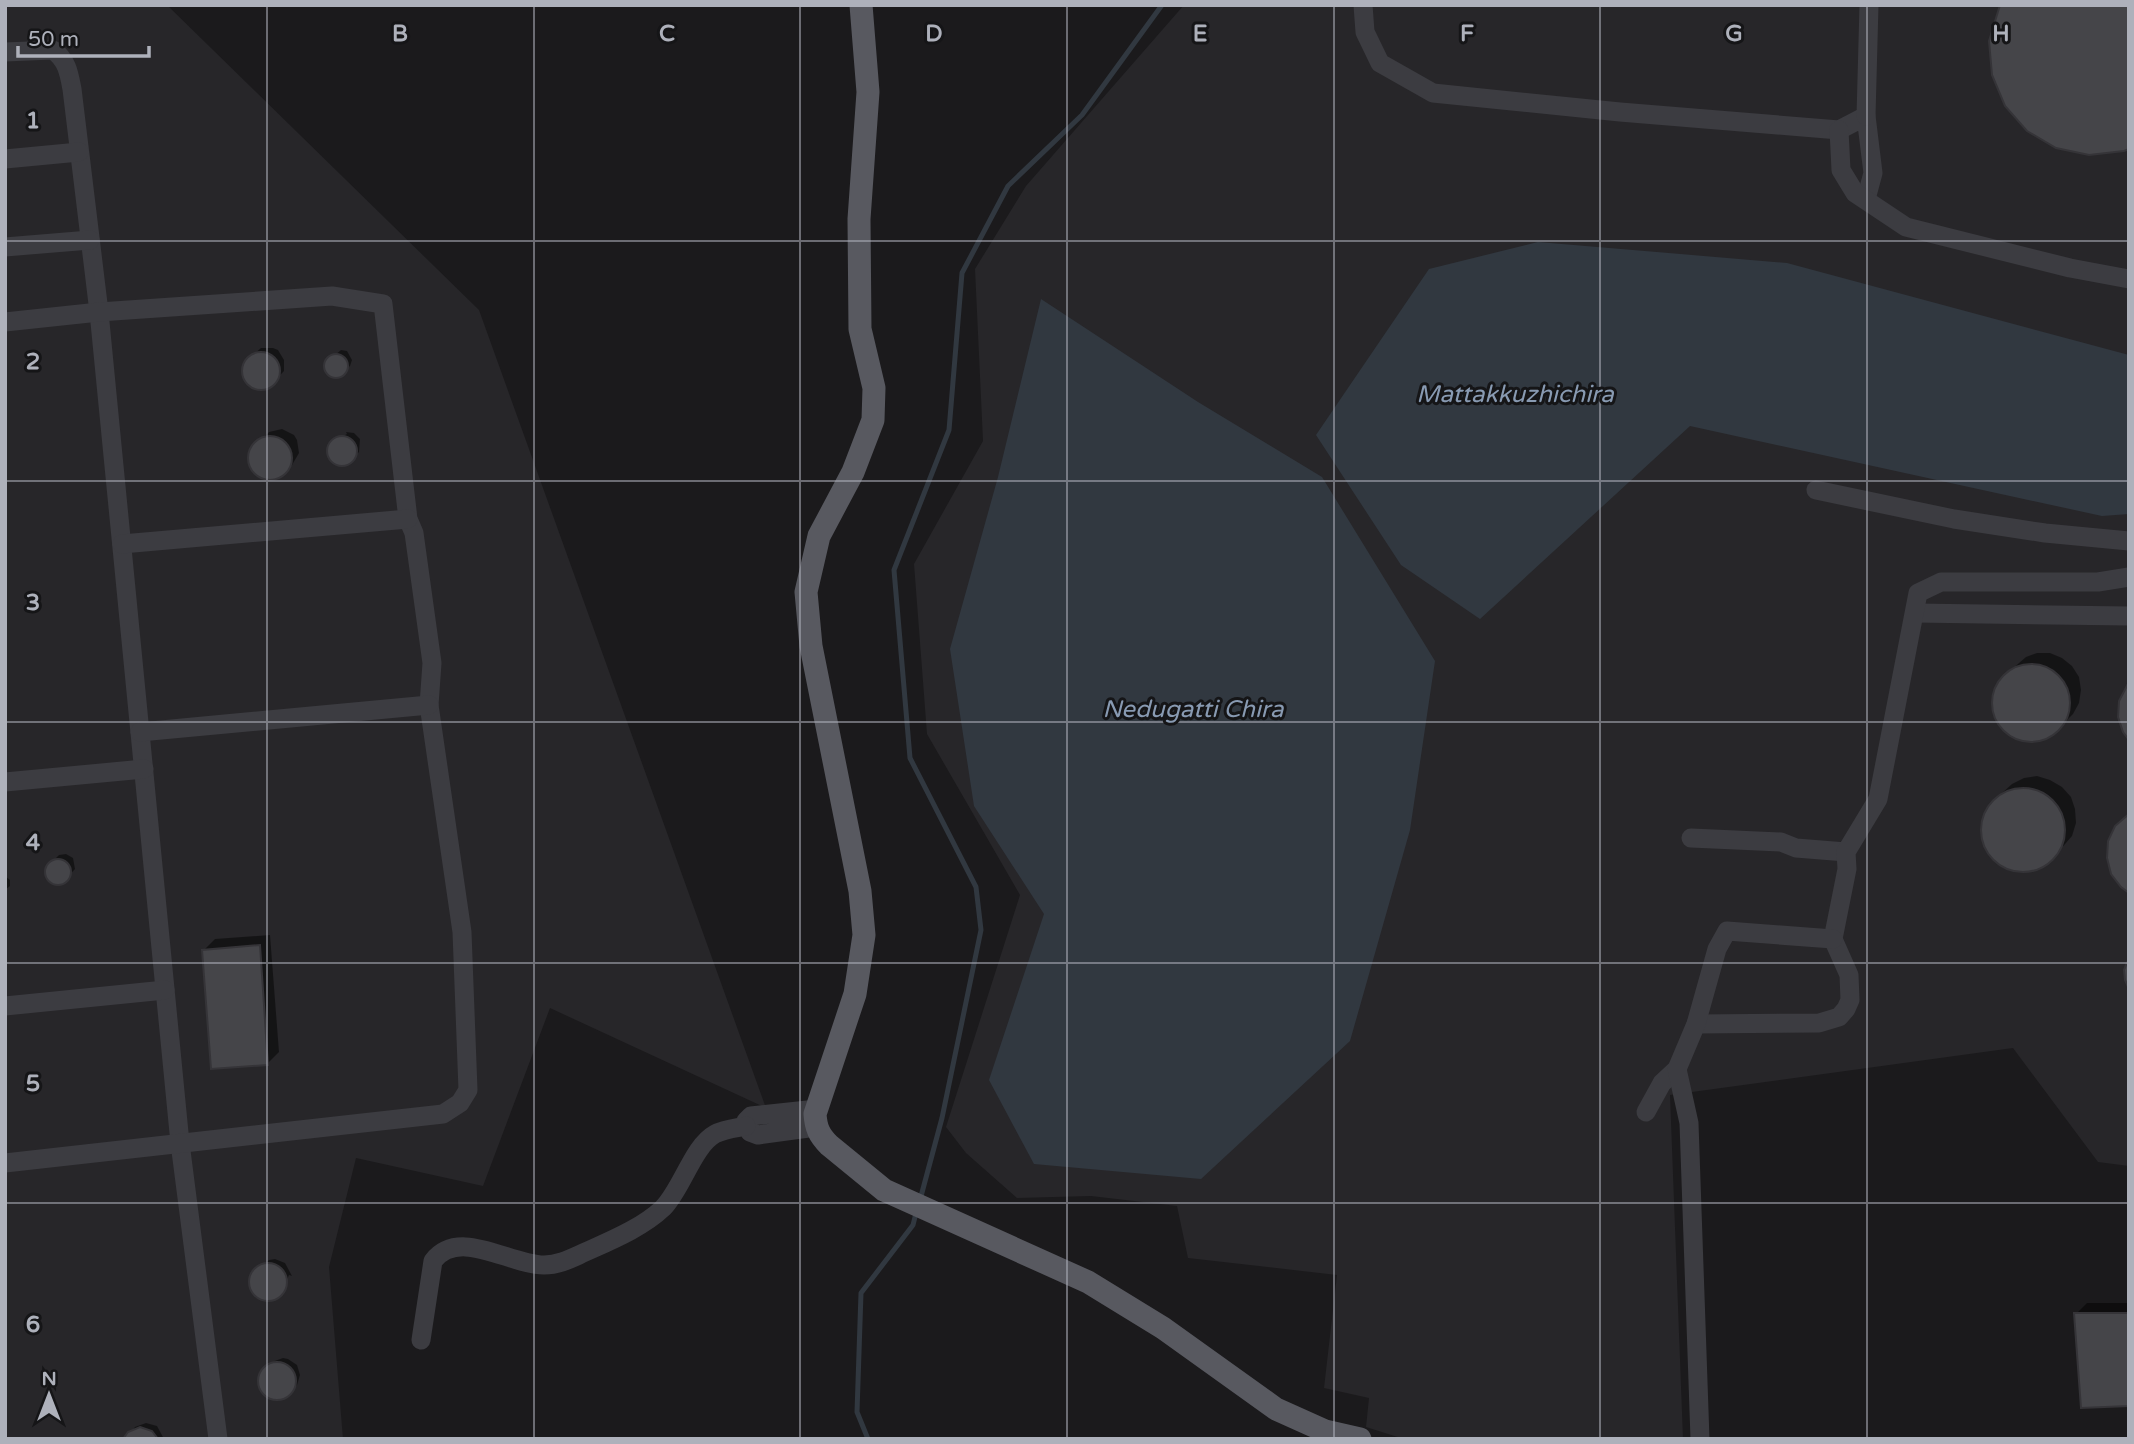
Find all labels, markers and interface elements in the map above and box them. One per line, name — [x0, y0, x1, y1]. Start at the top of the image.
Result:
scale bar — [18, 14, 149, 58]
text: B — [392, 20, 408, 48]
text: C — [659, 20, 675, 48]
text: D — [925, 20, 943, 48]
text: E — [1193, 20, 1207, 48]
text: F — [1460, 20, 1474, 48]
text: G — [1725, 20, 1743, 48]
text: H — [1992, 20, 2010, 48]
text: 50 m — [28, 27, 79, 52]
text: 1 — [26, 107, 40, 135]
text: 2 — [26, 348, 40, 376]
water label: Mattakkuzhichira — [1416, 380, 1614, 409]
text: 3 — [26, 589, 40, 617]
water label: Nedugatti Chira — [1102, 695, 1284, 724]
text: 4 — [26, 829, 41, 857]
text: 5 — [26, 1070, 40, 1098]
text: 6 — [26, 1311, 40, 1339]
north arrow — [14, 1360, 84, 1430]
text: N — [41, 1368, 57, 1390]

